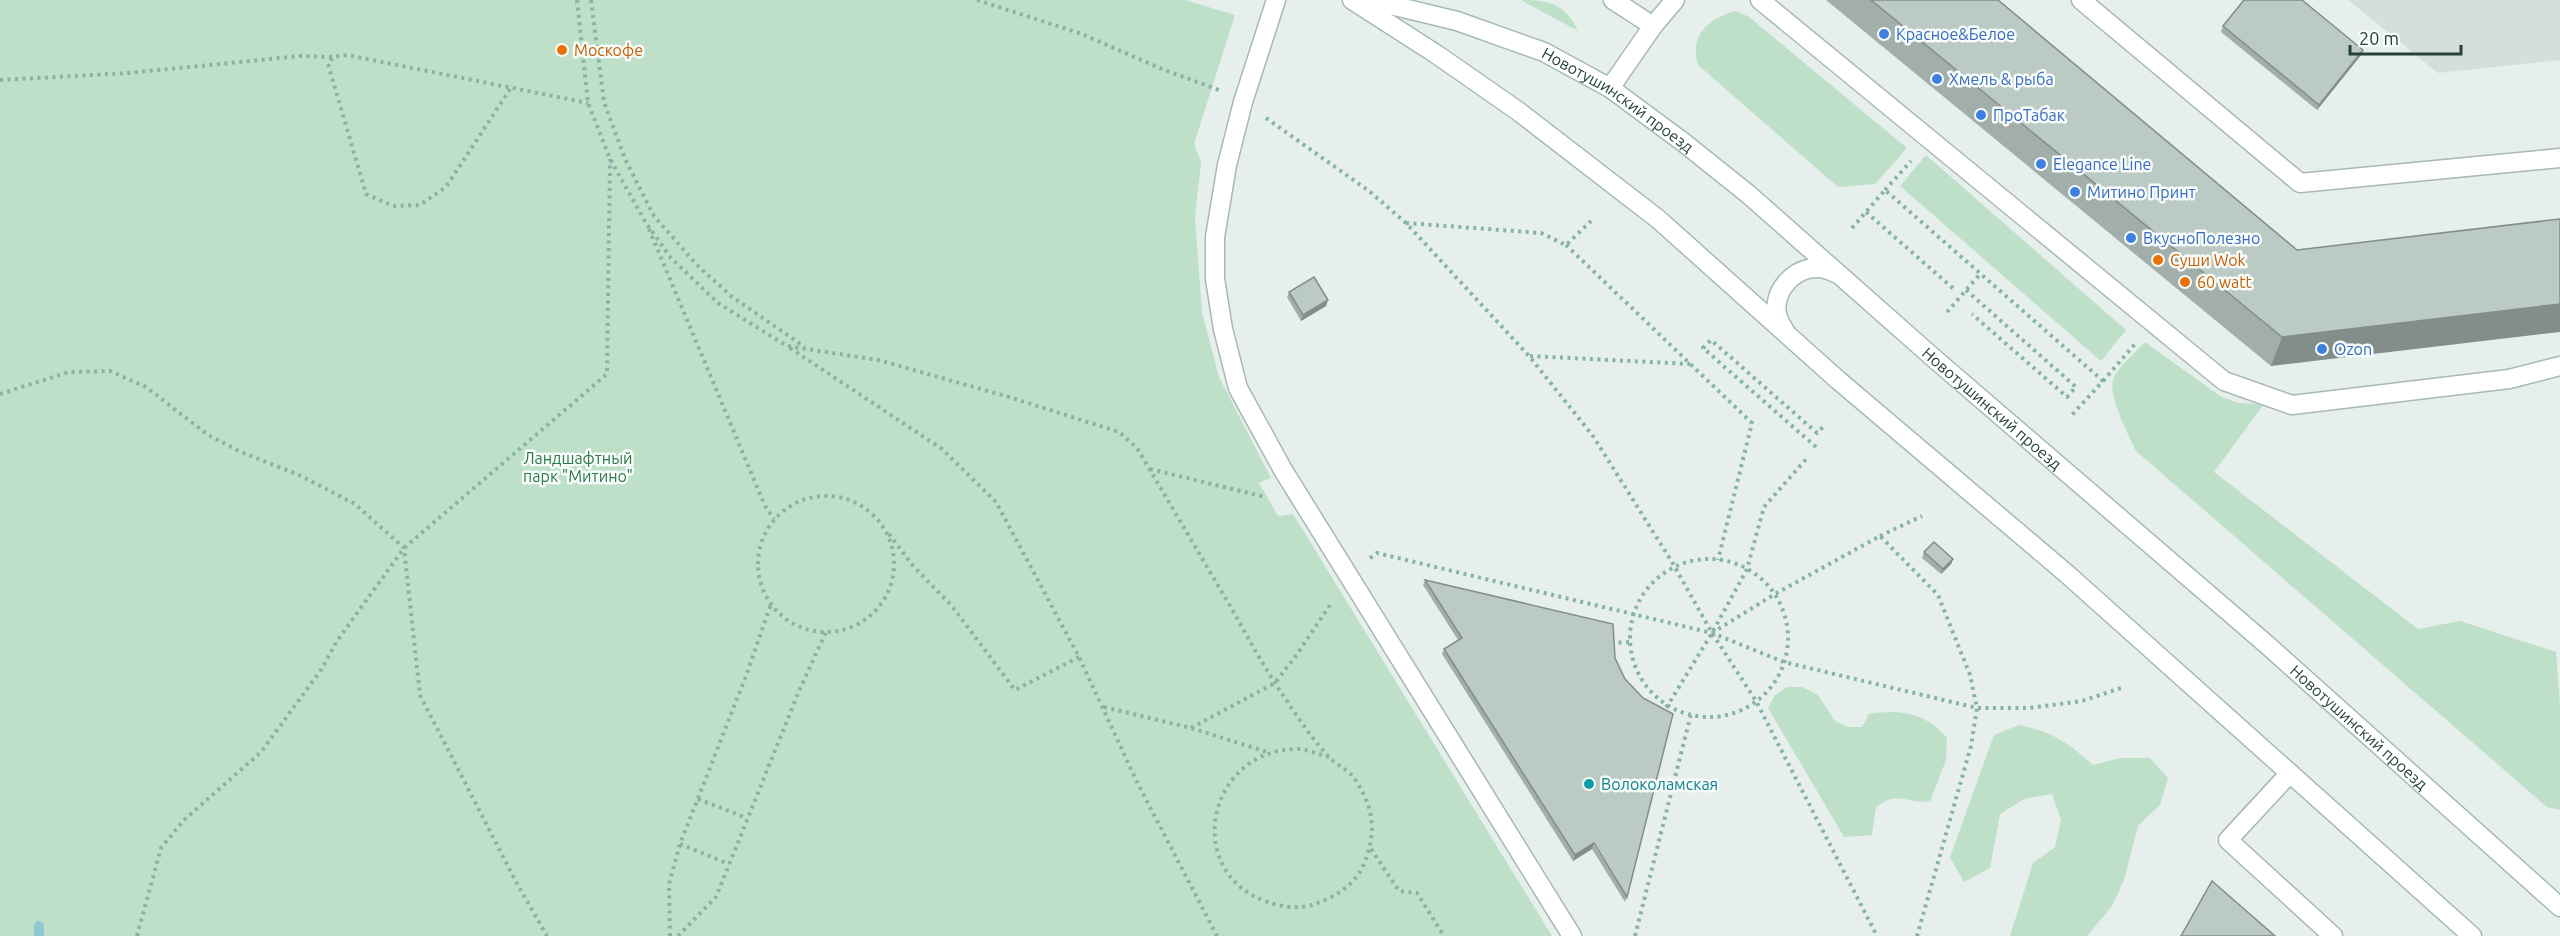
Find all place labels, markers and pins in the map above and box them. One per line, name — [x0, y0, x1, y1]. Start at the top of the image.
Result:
place label: Красное&Белое — [1896, 25, 2015, 43]
marker: Красное&Белое — [1877, 27, 1891, 41]
place label: Москофе — [574, 41, 643, 59]
marker: Москофе — [555, 43, 569, 57]
place label: Хмель & рыба — [1949, 70, 2054, 88]
marker: Хмель & рыба — [1930, 72, 1944, 86]
place label: ПроТабак — [1993, 106, 2065, 124]
marker: ПроТабак — [1974, 108, 1988, 122]
place label: Elegance Line — [2053, 155, 2151, 173]
marker: Elegance Line — [2034, 157, 2048, 171]
place label: Митино Принт — [2087, 183, 2196, 201]
marker: Митино Принт — [2068, 185, 2082, 199]
place label: ВкусноПолезно — [2143, 229, 2260, 247]
marker: ВкусноПолезно — [2124, 231, 2138, 245]
place label: Суши Wok — [2170, 251, 2246, 269]
marker: Суши Wok — [2151, 253, 2165, 267]
place label: 60 watt — [2197, 273, 2253, 291]
marker: 60 watt — [2178, 275, 2192, 289]
place label: Ozon — [2334, 340, 2372, 358]
marker: Ozon — [2315, 342, 2329, 356]
place label: Волоколамская — [1601, 775, 1718, 793]
marker: Волоколамская — [1582, 777, 1596, 791]

